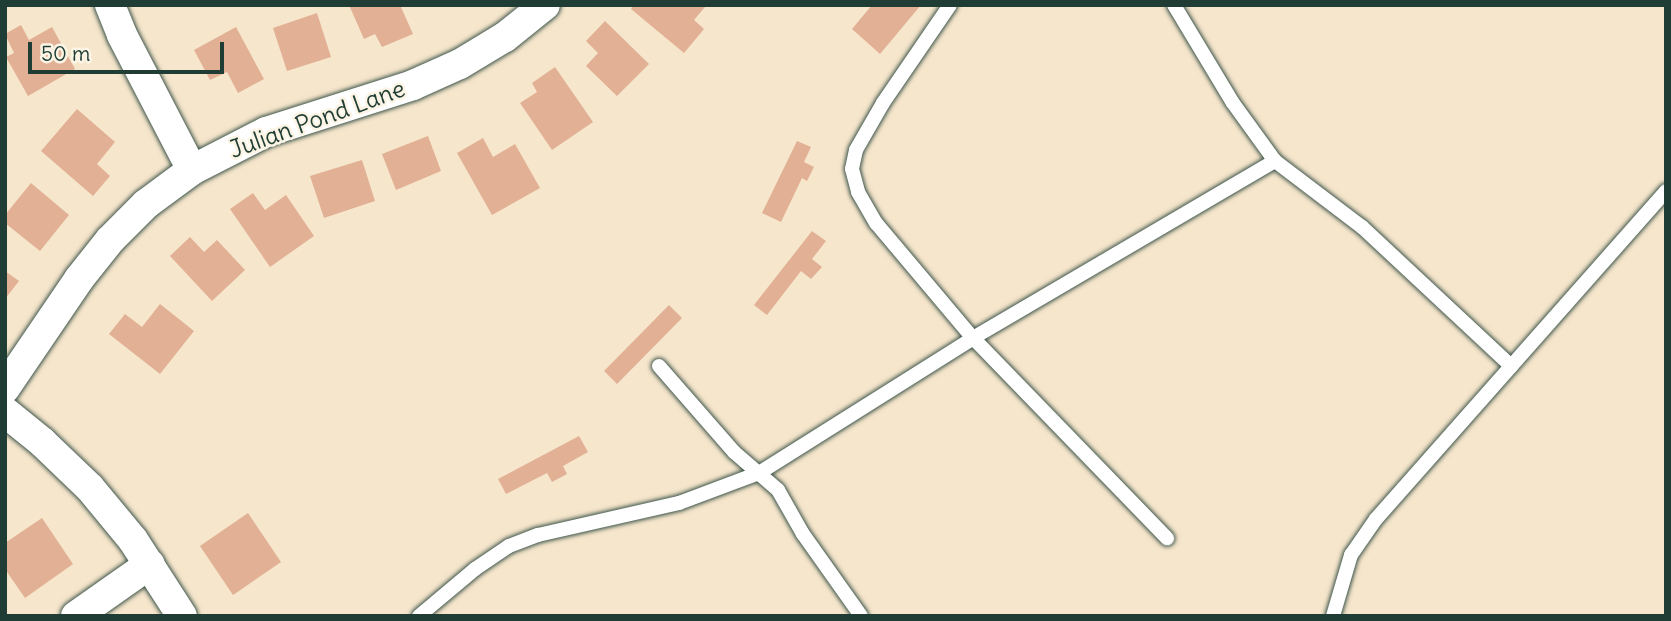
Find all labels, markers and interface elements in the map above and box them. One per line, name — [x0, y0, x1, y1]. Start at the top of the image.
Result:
scale bar — [32, 28, 228, 72]
text: 50 m — [41, 40, 90, 67]
street label: Julian Pond Lane — [225, 74, 409, 164]

